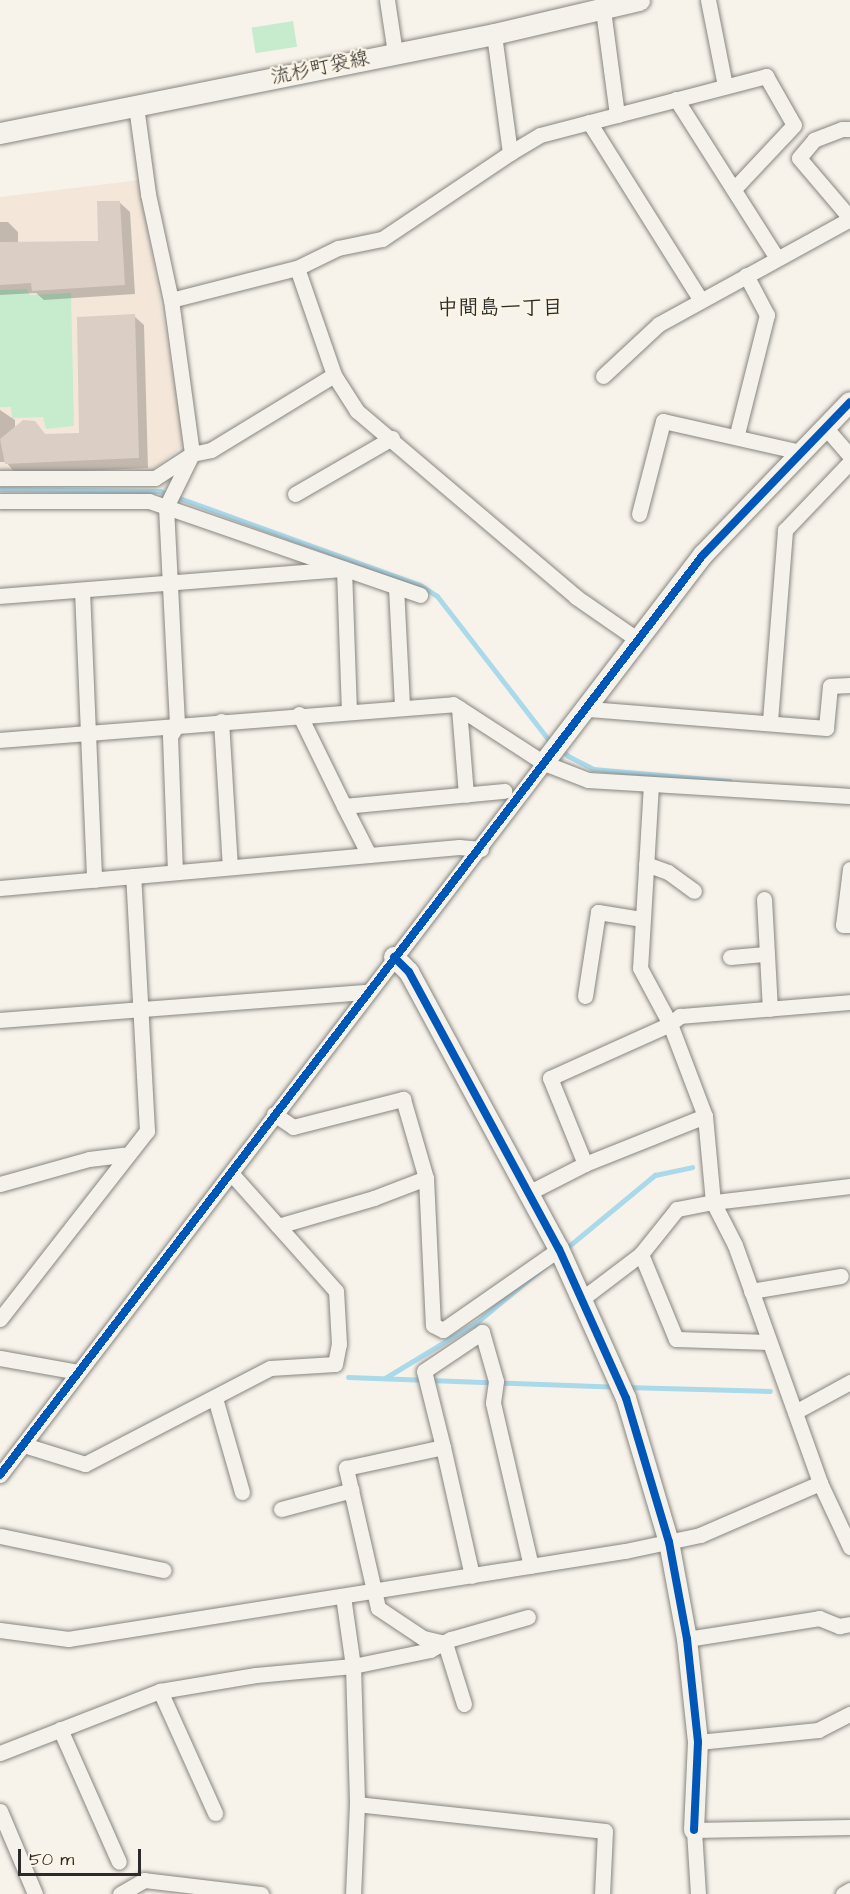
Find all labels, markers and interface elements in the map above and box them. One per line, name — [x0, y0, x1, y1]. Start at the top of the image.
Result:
street label: 流杉町袋線 — [269, 46, 371, 90]
district label: 中間島一丁目 — [437, 295, 563, 321]
scale bar — [21, 1837, 144, 1875]
text: 50 m — [29, 1847, 74, 1872]

